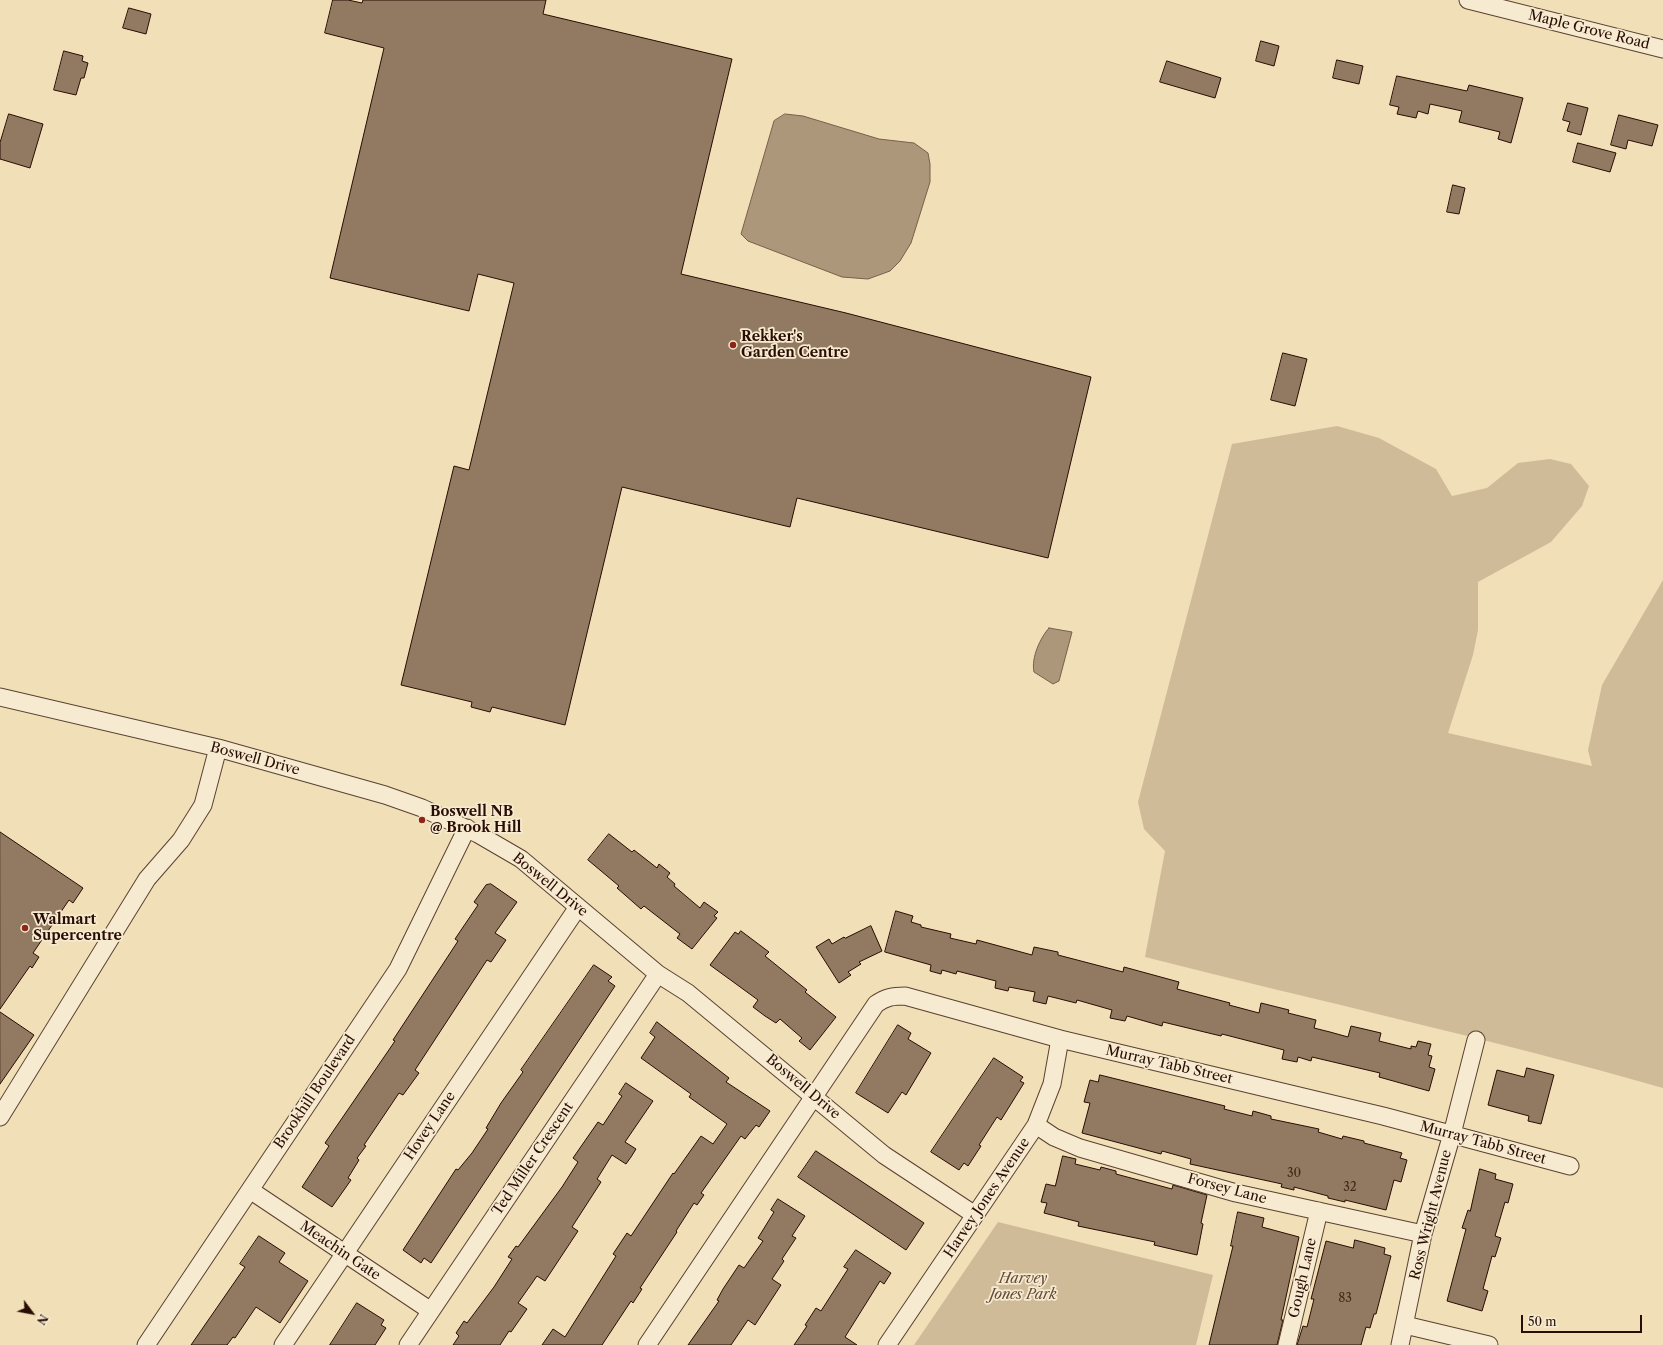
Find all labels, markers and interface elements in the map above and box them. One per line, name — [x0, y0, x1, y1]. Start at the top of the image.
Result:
street label: Maple Grove Road — [1527, 7, 1651, 53]
place label: Rekker's Garden Centre — [741, 329, 848, 362]
marker: Rekker's Garden Centre — [728, 340, 738, 350]
street label: Boswell Drive — [208, 739, 302, 779]
place label: Boswell NB @ Brook Hill — [430, 804, 522, 836]
marker: Boswell NB @ Brook Hill — [417, 815, 427, 825]
street label: Boswell Drive — [509, 850, 591, 920]
place label: Walmart Supercentre — [33, 912, 122, 944]
marker: Walmart Supercentre — [20, 923, 30, 933]
street label: Brookhill Boulevard — [271, 1032, 359, 1152]
street label: Murray Tabb Street — [1104, 1042, 1234, 1088]
street label: Boswell Drive — [762, 1051, 844, 1123]
street label: Hovey Lane — [401, 1088, 459, 1164]
street label: Ted Miller Crescent — [489, 1099, 577, 1219]
street label: Murray Tabb Street — [1418, 1118, 1548, 1168]
street label: Harvey Jones Avenue — [941, 1135, 1033, 1261]
street label: Ross Wright Avenue — [1407, 1148, 1455, 1282]
house number: 30 — [1287, 1167, 1301, 1181]
street label: Forsey Lane — [1186, 1170, 1268, 1208]
house number: 32 — [1343, 1181, 1357, 1195]
street label: Meachin Gate — [297, 1218, 383, 1284]
street label: Gough Lane — [1286, 1236, 1320, 1320]
park label: Harvey Jones Park — [989, 1271, 1057, 1304]
house number: 83 — [1338, 1292, 1352, 1306]
north arrow — [12, 1293, 52, 1333]
scale bar — [1523, 1307, 1644, 1333]
text: N — [34, 1312, 51, 1327]
text: 50 m — [1528, 1314, 1557, 1329]

